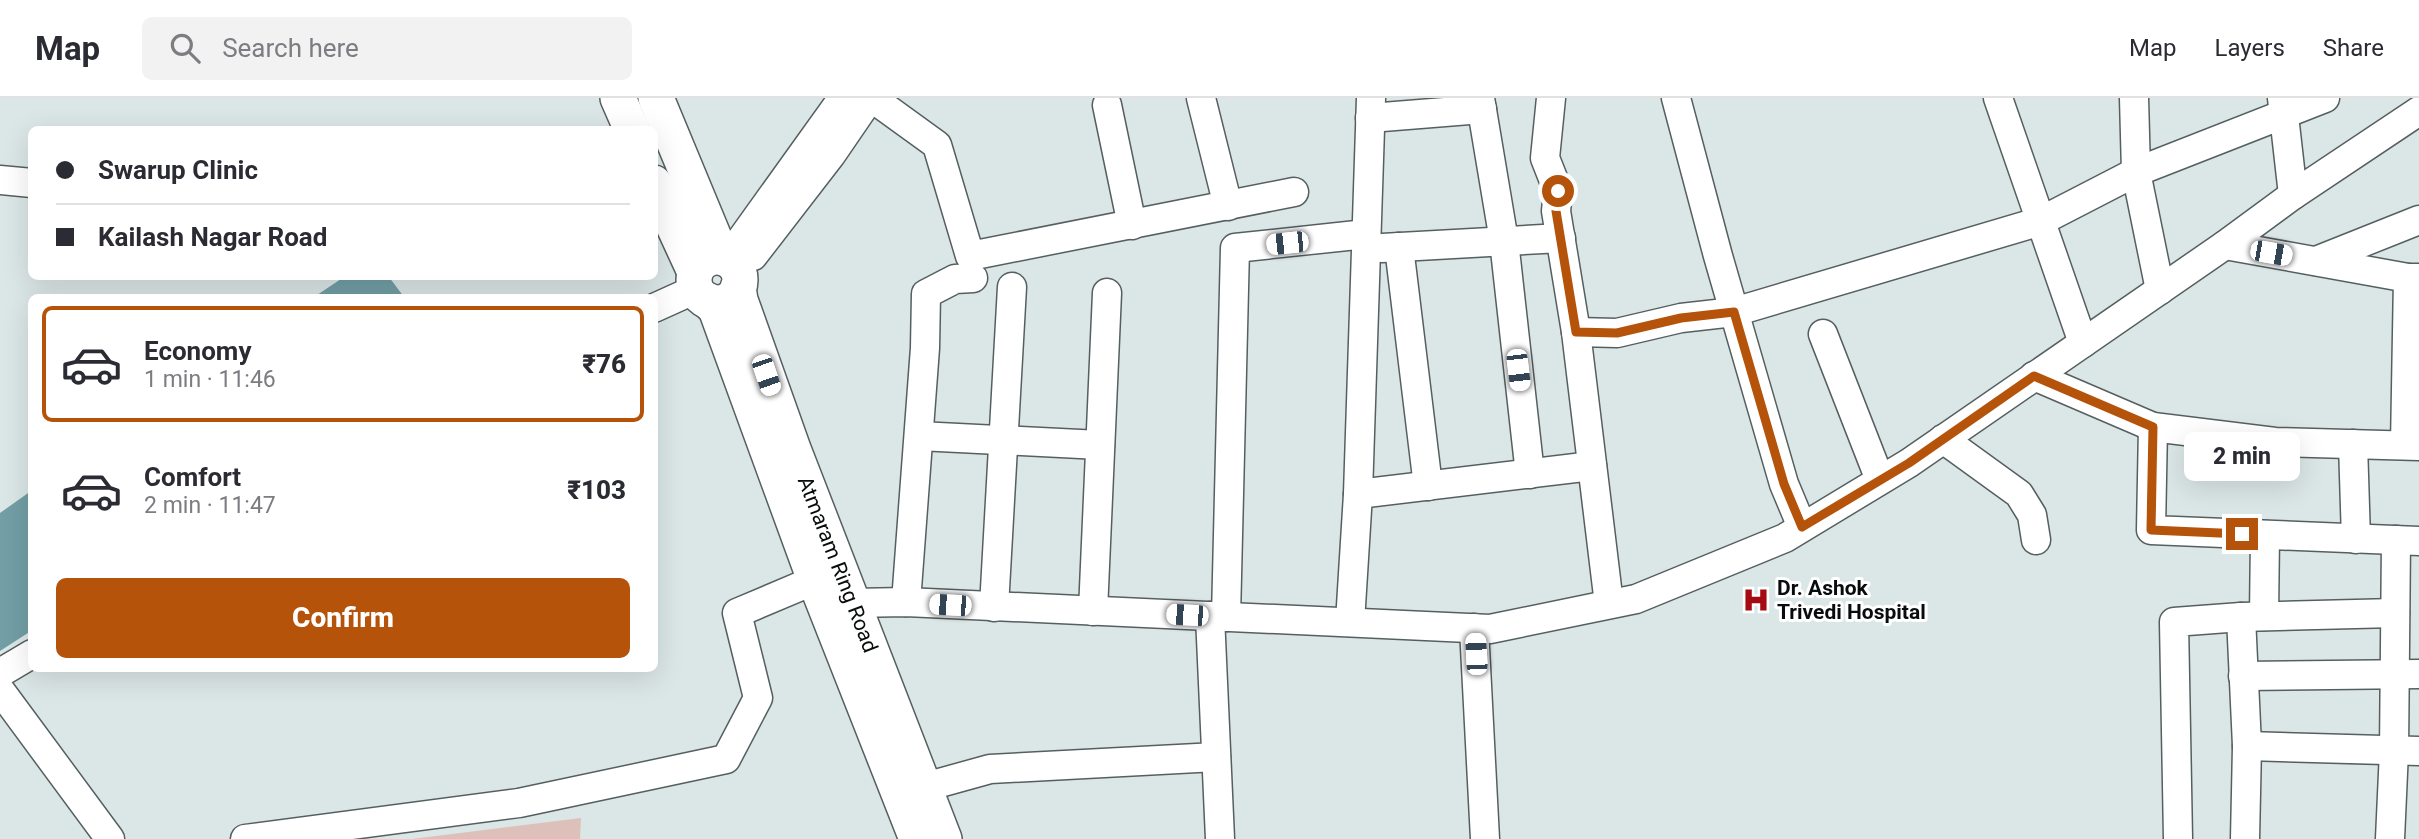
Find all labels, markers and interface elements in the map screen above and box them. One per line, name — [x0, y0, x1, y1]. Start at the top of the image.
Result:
search box — [142, 17, 632, 80]
text: Map — [35, 29, 100, 68]
icon: search — [166, 29, 204, 67]
text: Search here — [222, 33, 359, 63]
text: Map — [2129, 34, 2177, 62]
text: Layers — [2215, 34, 2285, 62]
text: Share — [2323, 34, 2384, 62]
text: Swarup Clinic — [98, 155, 258, 185]
route start — [1542, 175, 1574, 207]
text: Kailash Nagar Road — [98, 222, 327, 252]
car — [1266, 230, 1309, 256]
car — [2249, 239, 2294, 267]
icon: car — [60, 333, 123, 396]
text: Economy — [144, 336, 251, 366]
car — [1506, 348, 1531, 392]
text: ₹76 — [582, 349, 626, 379]
car — [750, 352, 783, 398]
text: 1 min · 11:46 — [144, 366, 276, 393]
callout: 2 min — [2184, 432, 2300, 482]
text: 2 min — [2213, 443, 2271, 470]
icon: car — [60, 459, 123, 522]
text: Comfort — [144, 462, 241, 492]
street label: Atmaram Ring Road — [793, 473, 883, 656]
text: ₹103 — [567, 475, 626, 505]
text: 2 min · 11:47 — [144, 492, 276, 519]
route end — [2226, 518, 2258, 550]
place label: Dr. Ashok Trivedi Hospital — [1777, 576, 1926, 624]
button: Confirm — [56, 578, 630, 658]
hospital icon: Dr. Ashok Trivedi Hospital — [1741, 585, 1771, 615]
car — [929, 593, 972, 617]
car — [1166, 603, 1209, 627]
car — [1465, 632, 1488, 676]

